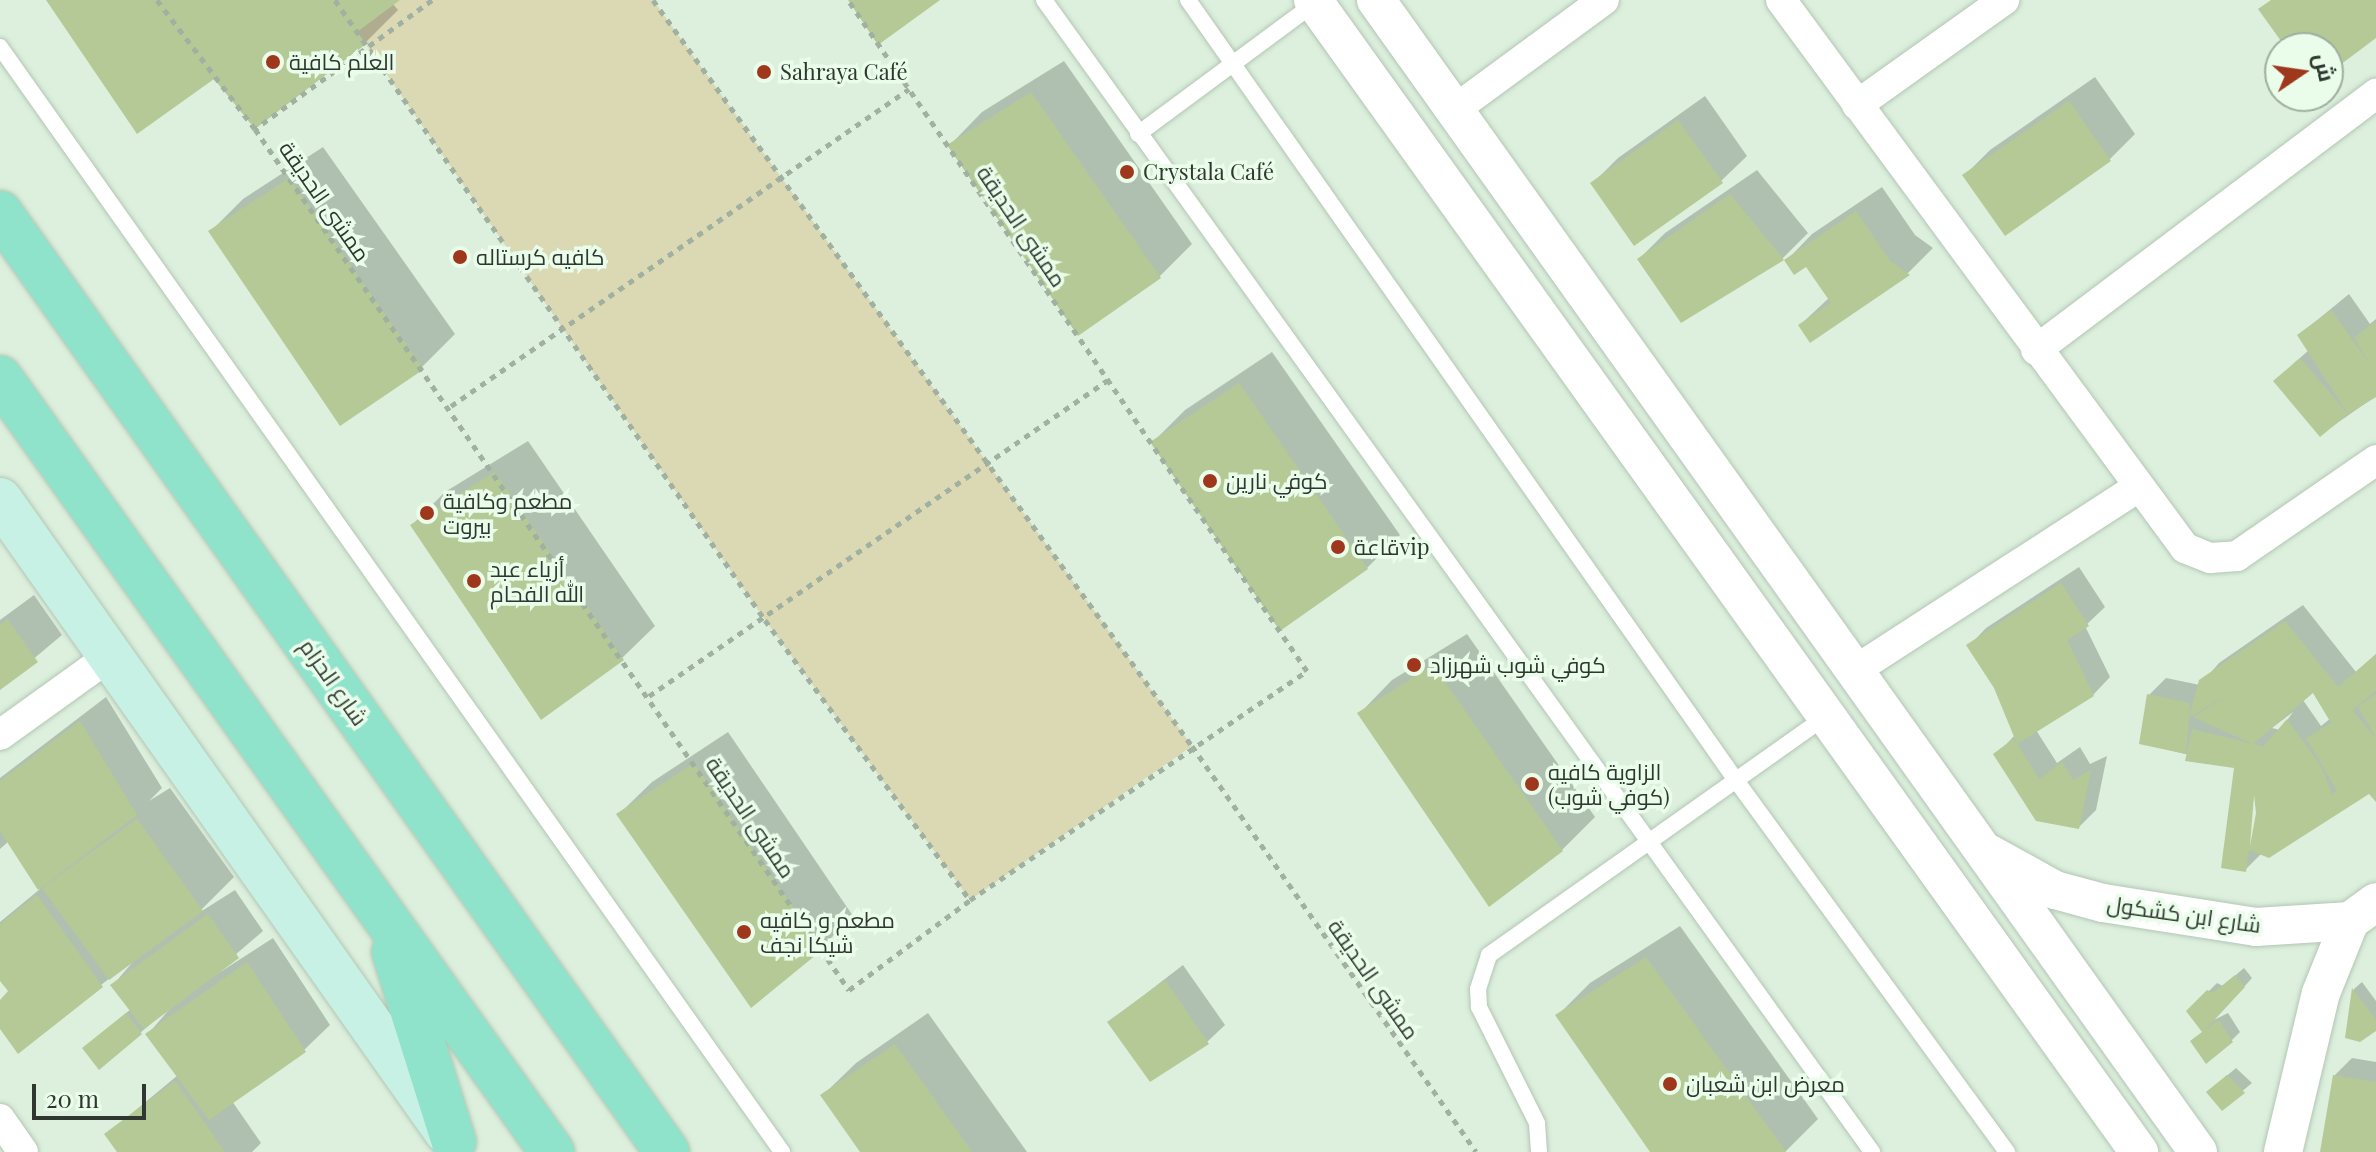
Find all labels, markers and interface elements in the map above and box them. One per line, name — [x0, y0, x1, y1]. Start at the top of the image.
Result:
north arrow — [2264, 32, 2344, 112]
place label: العلم كافية — [289, 49, 394, 75]
text: ش — [2308, 50, 2343, 84]
marker: العلم كافية — [264, 53, 282, 71]
place label: Sahraya Café — [780, 59, 908, 85]
marker: Sahraya Café — [755, 63, 773, 81]
street label: ممشى الحديقة — [274, 136, 376, 266]
place label: Crystala Café — [1143, 159, 1274, 185]
street label: ممشى الحديقة — [972, 160, 1072, 292]
marker: Crystala Café — [1118, 163, 1136, 181]
place label: كافيه كرستاله — [476, 244, 605, 270]
marker: كافيه كرستاله — [451, 248, 469, 266]
place label: كوفي نارين — [1226, 468, 1328, 494]
marker: كوفي نارين — [1201, 472, 1219, 490]
place label: مطعم وكافية بيروت — [443, 487, 572, 538]
marker: مطعم وكافية بيروت — [418, 504, 436, 522]
place label: قاعةvip — [1354, 534, 1430, 560]
marker: قاعةvip — [1329, 538, 1347, 556]
place label: أزياء عبد الله الفحام — [490, 555, 584, 606]
marker: أزياء عبد الله الفحام — [465, 572, 483, 590]
street label: شارع الحزام — [295, 634, 373, 730]
place label: كوفي شوب شهرزاد — [1430, 652, 1606, 678]
marker: كوفي شوب شهرزاد — [1405, 656, 1423, 674]
street label: ممشى الحديقة — [701, 751, 801, 883]
place label: الزاوية كافيه (كوفي شوب) — [1548, 758, 1670, 810]
marker: الزاوية كافيه (كوفي شوب) — [1523, 775, 1541, 793]
street label: شارع ابن كشكول — [2105, 890, 2263, 938]
place label: مطعم و كافيه شيكا نجف — [760, 906, 895, 958]
street label: ممشى الحديقة — [1323, 914, 1425, 1044]
marker: مطعم و كافيه شيكا نجف — [735, 923, 753, 941]
scale bar — [36, 1068, 150, 1118]
place label: معرض ابن شعبان — [1686, 1071, 1845, 1097]
marker: معرض ابن شعبان — [1661, 1075, 1679, 1093]
text: 20 m — [46, 1082, 99, 1114]

